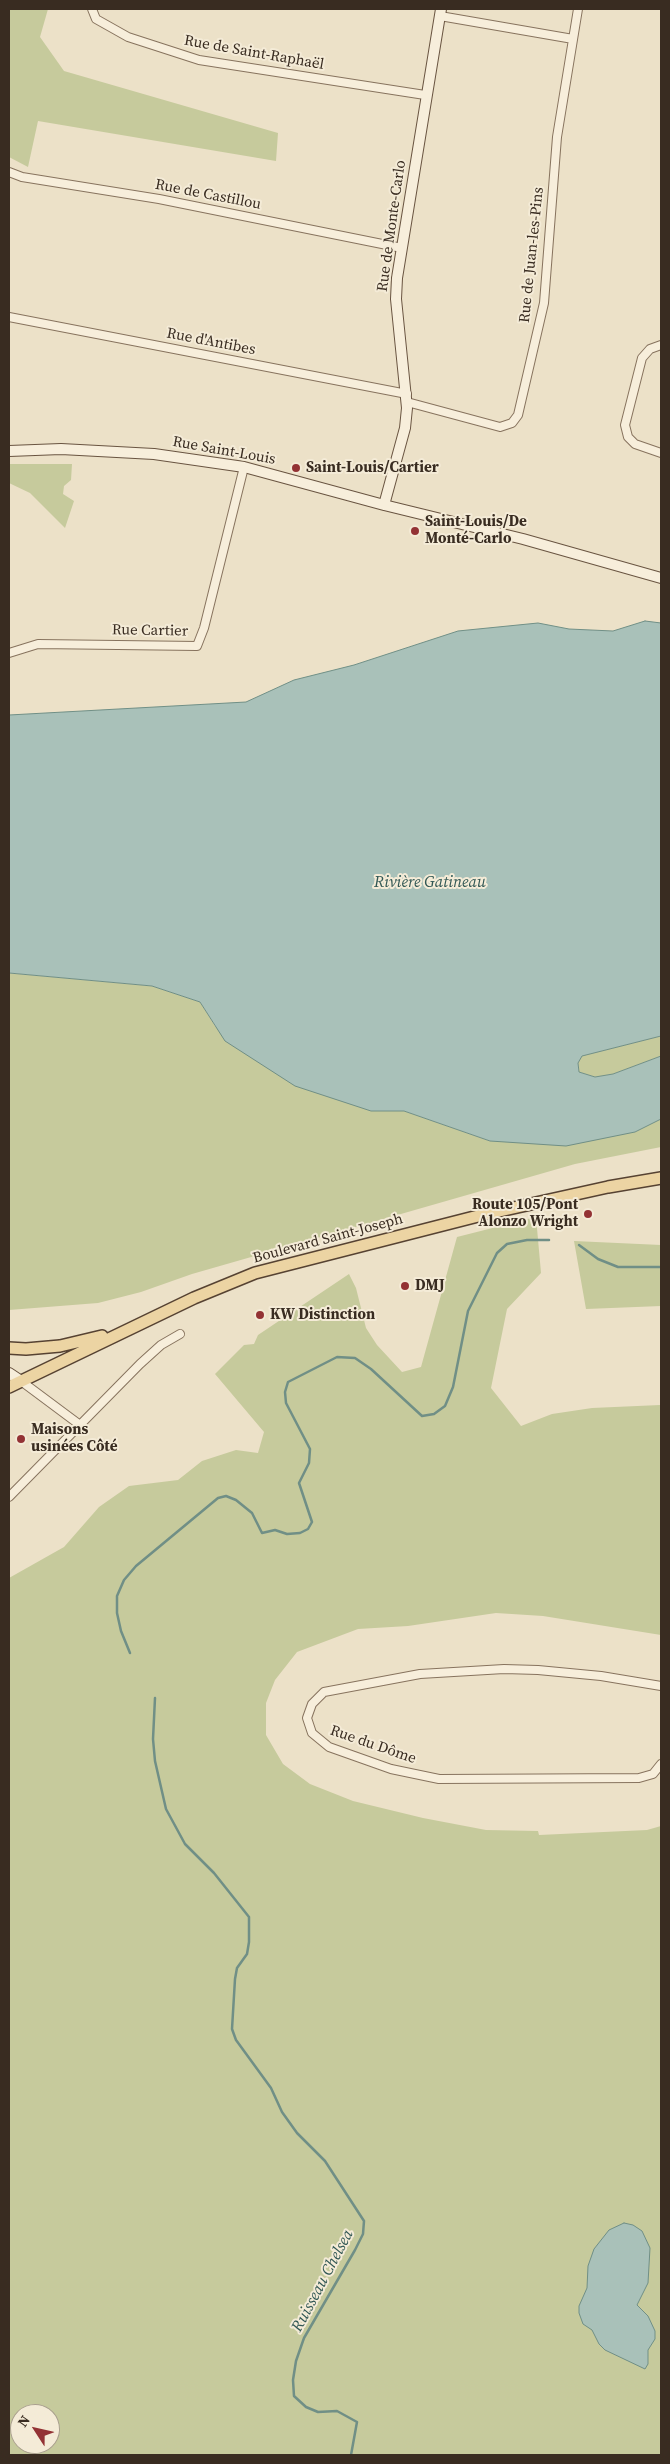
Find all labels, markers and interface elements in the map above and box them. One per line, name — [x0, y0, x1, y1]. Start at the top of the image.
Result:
street label: Rue de Saint-Raphaël — [183, 32, 325, 74]
street label: Rue de Monte-Carlo — [374, 159, 410, 293]
street label: Rue de Castillou — [153, 176, 263, 214]
street label: Rue de Juan-les-Pins — [516, 186, 548, 324]
street label: Rue d'Antibes — [165, 325, 257, 359]
street label: Rue Saint-Louis — [171, 433, 277, 469]
place label: Saint-Louis/Cartier — [306, 459, 439, 477]
marker: Saint-Louis/Cartier — [290, 462, 302, 474]
place label: Saint-Louis/De Monté-Carlo — [425, 513, 527, 548]
marker: Saint-Louis/De Monté-Carlo — [409, 525, 421, 537]
street label: Rue Cartier — [112, 621, 188, 641]
water label: Rivière Gatineau — [374, 873, 486, 893]
place label: Route 105/Pont Alonzo Wright — [472, 1196, 578, 1231]
marker: Route 105/Pont Alonzo Wright — [582, 1208, 594, 1220]
street label: Boulevard Saint-Joseph — [251, 1210, 405, 1268]
place label: DMJ — [415, 1277, 445, 1295]
marker: DMJ — [399, 1280, 411, 1292]
place label: KW Distinction — [270, 1306, 375, 1324]
marker: KW Distinction — [254, 1309, 266, 1321]
place label: Maisons usinées Côté — [31, 1421, 117, 1456]
marker: Maisons usinées Côté — [15, 1433, 27, 1445]
street label: Rue du Dôme — [328, 1722, 418, 1768]
water label: Ruisseau Chelsea — [288, 2227, 358, 2335]
north arrow — [10, 2404, 60, 2454]
text: N — [12, 2411, 35, 2431]

